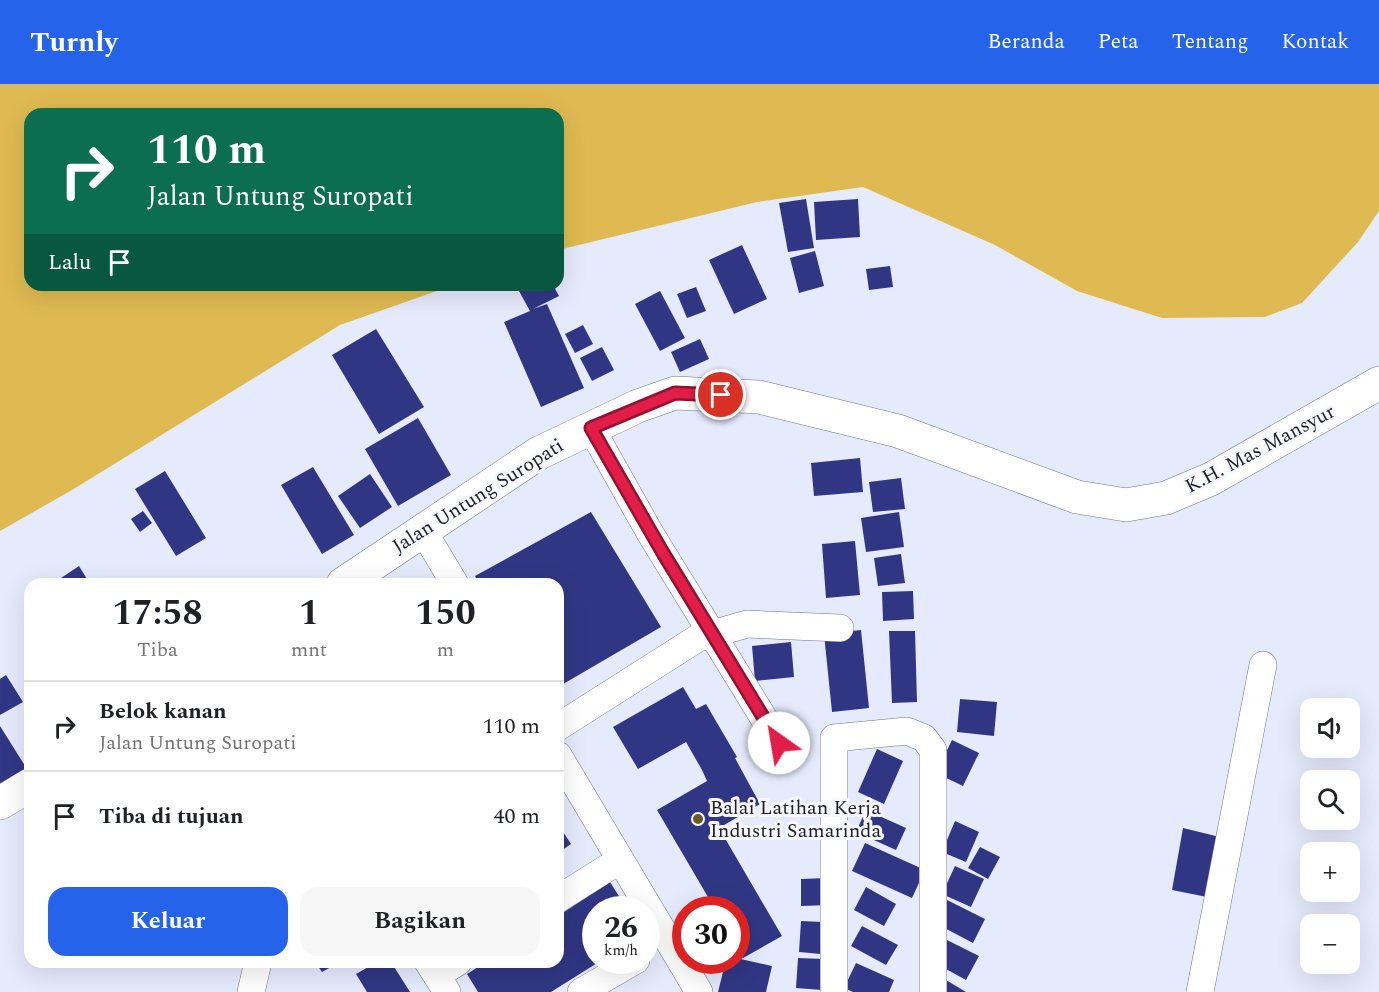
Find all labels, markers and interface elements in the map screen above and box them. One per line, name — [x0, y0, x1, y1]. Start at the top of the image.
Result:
text: Turnly — [30, 21, 118, 64]
text: Beranda — [988, 26, 1065, 58]
text: Peta — [1098, 26, 1139, 58]
text: Tentang — [1172, 26, 1248, 58]
text: Kontak — [1281, 26, 1349, 58]
text: 110 m — [147, 119, 266, 182]
icon: right — [48, 132, 126, 210]
text: Jalan Untung Suropati — [147, 176, 414, 218]
text: Lalu — [48, 246, 91, 279]
icon: arrive — [103, 246, 136, 279]
pin — [695, 369, 746, 420]
icon: arrive — [704, 378, 737, 411]
street label: K.H. Mas Mansyur — [1180, 397, 1340, 501]
street label: Jalan Untung Suropati — [386, 431, 570, 561]
text: 17:58 — [112, 586, 203, 641]
text: 1 — [299, 586, 319, 641]
text: 150 — [415, 586, 476, 641]
text: Tiba — [137, 635, 178, 665]
text: mnt — [291, 635, 327, 665]
text: m — [437, 635, 454, 665]
text: Belok kanan — [99, 695, 227, 728]
map controls — [1300, 698, 1360, 974]
button: sound — [1300, 698, 1360, 758]
icon: right — [48, 710, 81, 743]
text: 110 m — [483, 710, 540, 743]
position arrow — [747, 711, 811, 775]
text: Jalan Untung Suropati — [99, 728, 297, 758]
button: search — [1300, 770, 1360, 830]
place label: Balai Latihan Kerja Industri Samarinda — [710, 793, 881, 846]
icon: arrive — [48, 800, 81, 833]
text: Tiba di tujuan — [99, 800, 244, 833]
text: 40 m — [494, 800, 540, 833]
marker: Balai Latihan Kerja Industri Samarinda — [691, 812, 705, 826]
button: + — [1300, 842, 1360, 902]
button: Keluar — [48, 887, 288, 956]
button: Bagikan — [300, 887, 540, 956]
speed limit sign: 30 — [672, 896, 750, 974]
text: 26 — [604, 905, 638, 951]
button: − — [1300, 914, 1360, 974]
text: km/h — [604, 939, 638, 962]

